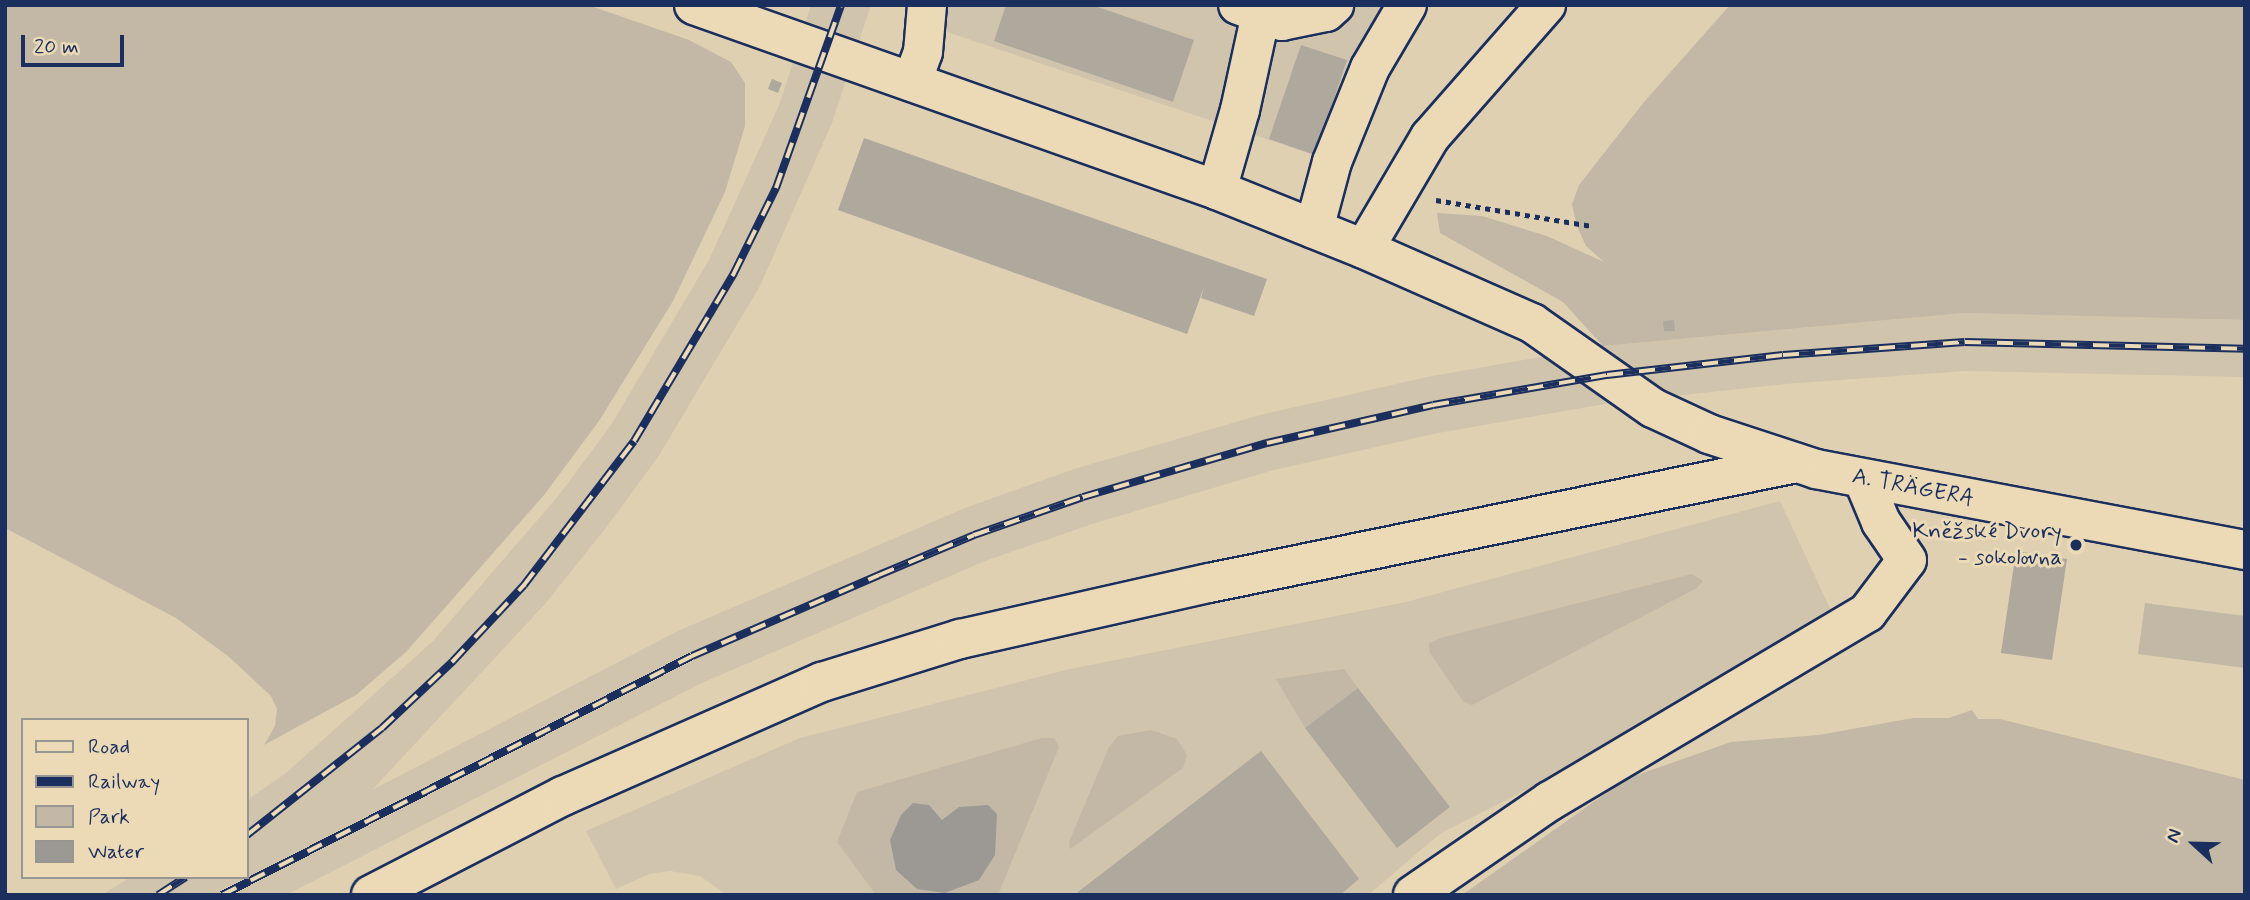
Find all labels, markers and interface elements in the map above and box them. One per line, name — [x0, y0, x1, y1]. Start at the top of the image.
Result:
scale bar — [24, 21, 128, 65]
text: 20 m — [34, 33, 79, 61]
street label: A. TRÄGERA — [1850, 463, 1976, 513]
place label: Kněžské Dvory - sokolovna — [1912, 518, 2062, 572]
marker: Kněžské Dvory - sokolovna — [2068, 537, 2084, 553]
legend — [21, 718, 248, 879]
text: Road — [88, 733, 130, 761]
text: Railway — [88, 768, 160, 796]
text: Park — [88, 803, 130, 831]
north arrow — [2159, 809, 2229, 879]
text: N — [2160, 825, 2188, 846]
text: Water — [88, 838, 144, 866]

